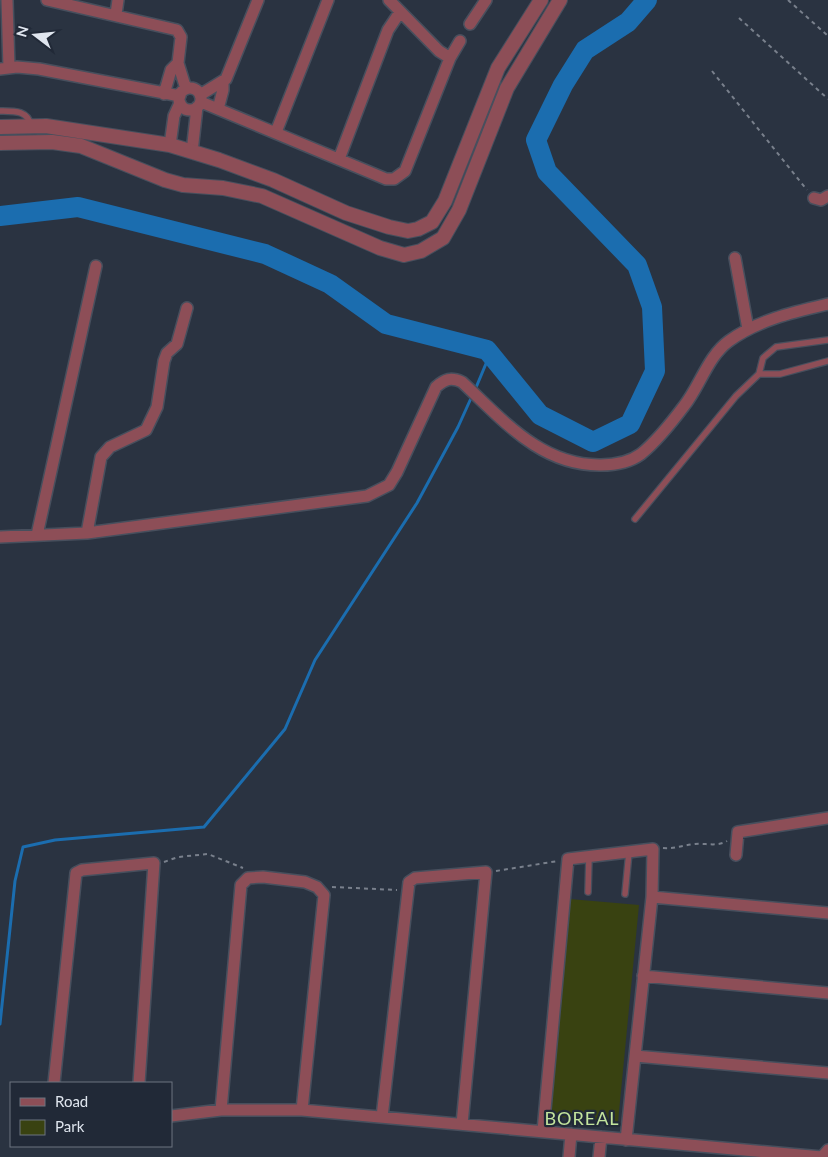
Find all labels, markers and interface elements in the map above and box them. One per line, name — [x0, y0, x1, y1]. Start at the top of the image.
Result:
north arrow — [10, 10, 60, 60]
text: N — [12, 24, 32, 39]
legend — [10, 1082, 172, 1147]
text: Road — [55, 1092, 88, 1110]
district label: BOREAL — [544, 1107, 620, 1129]
text: Park — [55, 1117, 85, 1135]

